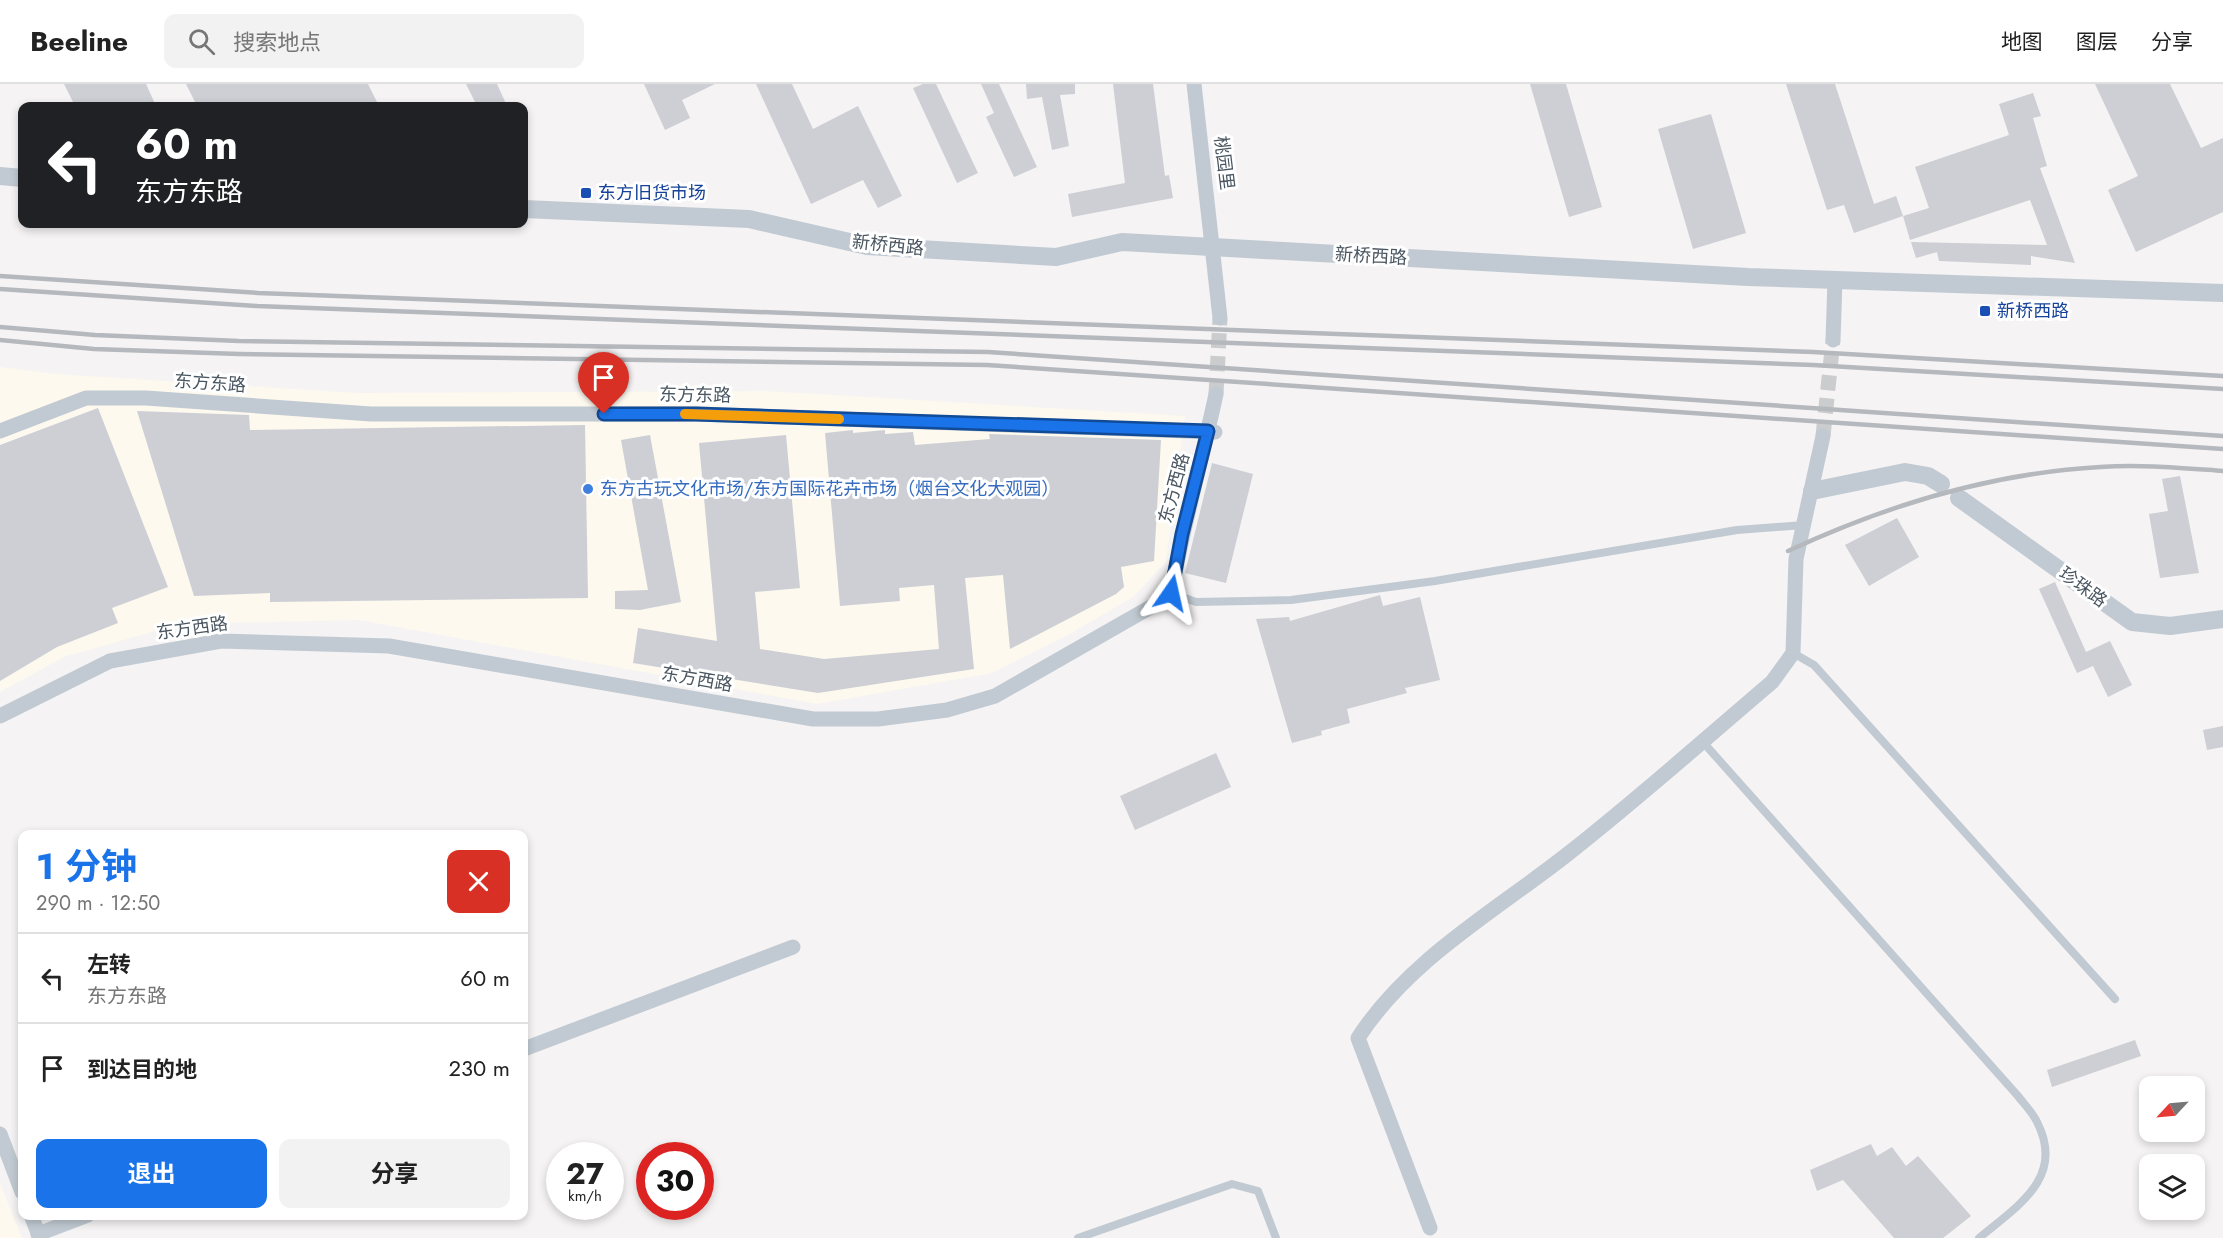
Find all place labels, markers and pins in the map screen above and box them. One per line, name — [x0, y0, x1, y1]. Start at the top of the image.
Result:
place label: 东方旧货市场 — [598, 180, 706, 206]
marker: 东方旧货市场 — [579, 186, 593, 200]
place label: 新桥西路 — [1997, 298, 2069, 324]
marker: 新桥西路 — [1978, 304, 1992, 318]
pin — [578, 352, 629, 414]
place label: 东方古玩文化市场/东方国际花卉市场（烟台文化大观园） — [600, 476, 1059, 502]
marker: 东方古玩文化市场/东方国际花卉市场（烟台文化大观园） — [581, 482, 595, 496]

